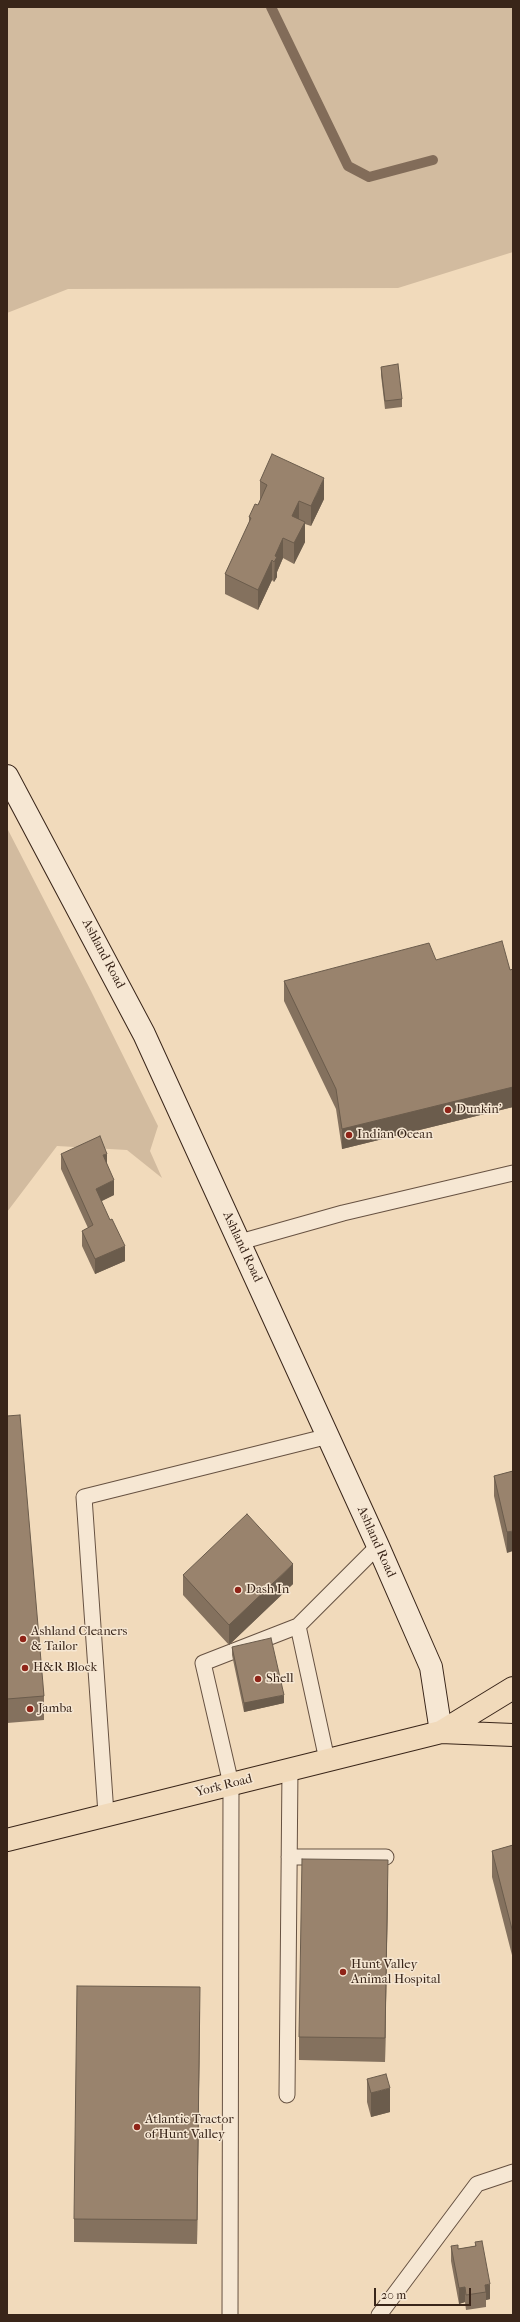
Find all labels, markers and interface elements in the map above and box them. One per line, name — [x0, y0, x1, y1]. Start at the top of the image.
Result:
street label: Ashland Road — [78, 917, 128, 991]
place label: Dunkin' — [456, 1102, 502, 1118]
marker: Dunkin' — [443, 1105, 453, 1115]
place label: Indian Ocean — [357, 1127, 433, 1143]
marker: Indian Ocean — [344, 1130, 354, 1140]
street label: Ashland Road — [219, 1209, 265, 1285]
street label: Ashland Road — [353, 1504, 399, 1580]
place label: Dash In — [246, 1582, 289, 1598]
marker: Dash In — [233, 1585, 243, 1595]
place label: Ashland Cleaners & Tailor — [31, 1624, 127, 1655]
marker: Ashland Cleaners & Tailor — [18, 1634, 28, 1644]
place label: H&R Block — [33, 1660, 97, 1676]
marker: H&R Block — [20, 1663, 30, 1673]
place label: Shell — [266, 1671, 294, 1687]
marker: Shell — [253, 1674, 263, 1684]
place label: Jamba — [38, 1701, 72, 1717]
marker: Jamba — [25, 1704, 35, 1714]
street label: York Road — [194, 1771, 254, 1801]
place label: Hunt Valley Animal Hospital — [351, 1957, 441, 1988]
marker: Hunt Valley Animal Hospital — [338, 1967, 348, 1977]
place label: Atlantic Tractor of Hunt Valley — [145, 2112, 234, 2143]
marker: Atlantic Tractor of Hunt Valley — [132, 2122, 142, 2132]
scale bar — [376, 2280, 473, 2306]
text: 20 m — [381, 2288, 406, 2302]

